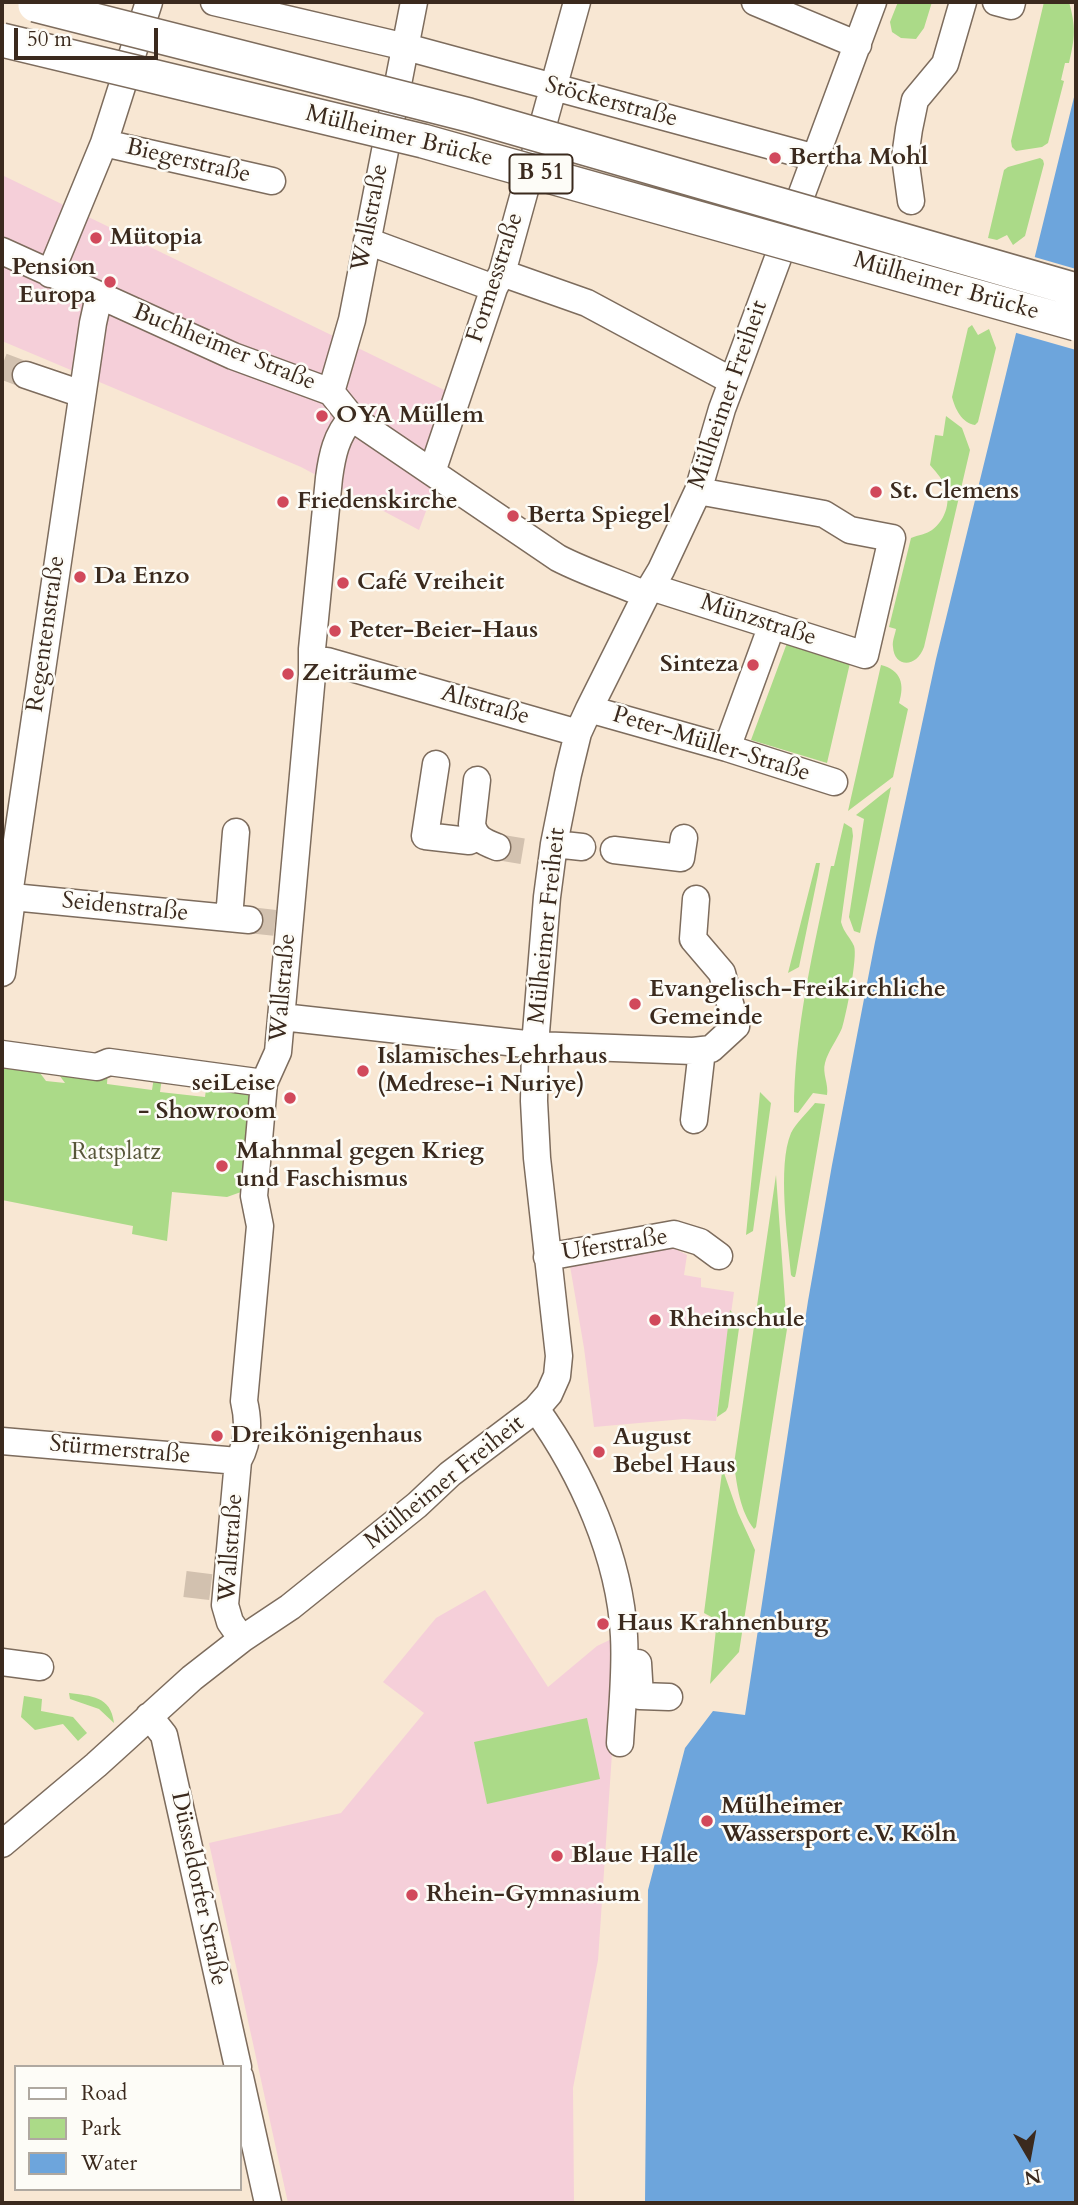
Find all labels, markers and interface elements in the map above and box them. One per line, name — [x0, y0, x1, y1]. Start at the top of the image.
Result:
scale bar — [18, 14, 161, 58]
text: 50 m — [27, 25, 72, 54]
street label: Stöckerstraße — [542, 71, 680, 135]
street label: Mülheimer Brücke — [302, 100, 496, 174]
street label: Biegerstraße — [123, 134, 253, 190]
place label: Bertha Mohl — [789, 144, 928, 172]
marker: Bertha Mohl — [767, 150, 783, 166]
road number: B 51 — [510, 154, 572, 194]
street label: Wallstraße — [346, 162, 396, 274]
street label: Formesstraße — [462, 210, 530, 346]
place label: Mütopia — [110, 224, 202, 252]
marker: Mütopia — [88, 230, 104, 246]
street label: Mülheimer Brücke — [850, 247, 1042, 327]
place label: Pension Europa — [12, 254, 96, 310]
marker: Pension Europa — [102, 274, 118, 290]
street label: Mülheimer Freiheit — [683, 297, 775, 493]
street label: Buchheimer Straße — [128, 298, 320, 398]
place label: OYA Müllem — [336, 402, 484, 430]
marker: OYA Müllem — [314, 408, 330, 424]
place label: St. Clemens — [890, 478, 1019, 506]
marker: St. Clemens — [868, 484, 884, 500]
place label: Friedenskirche — [297, 488, 458, 516]
marker: Friedenskirche — [275, 494, 291, 510]
place label: Berta Spiegel — [527, 502, 670, 530]
marker: Berta Spiegel — [505, 508, 521, 524]
street label: Regentenstraße — [22, 554, 72, 714]
place label: Da Enzo — [94, 563, 189, 591]
marker: Da Enzo — [72, 569, 88, 585]
place label: Café Vreiheit — [357, 569, 504, 597]
marker: Café Vreiheit — [335, 575, 351, 591]
street label: Münzstraße — [696, 589, 820, 653]
place label: Peter-Beier-Haus — [349, 617, 538, 645]
marker: Peter-Beier-Haus — [327, 623, 343, 639]
place label: Sinteza — [660, 651, 739, 679]
marker: Sinteza — [745, 657, 761, 673]
place label: Zeiträume — [302, 660, 418, 688]
marker: Zeiträume — [280, 666, 296, 682]
street label: Altstraße — [437, 680, 533, 732]
street label: Peter-Müller-Straße — [609, 701, 813, 789]
street label: Mülheimer Freiheit — [523, 826, 573, 1026]
street label: Seidenstraße — [60, 887, 190, 929]
street label: Wallstraße — [265, 932, 303, 1044]
place label: Evangelisch-Freikirchliche Gemeinde — [649, 976, 946, 1032]
marker: Evangelisch-Freikirchliche Gemeinde — [627, 996, 643, 1012]
place label: Islamisches Lehrhaus (Medrese-i Nuriye) — [377, 1043, 607, 1099]
marker: Islamisches Lehrhaus (Medrese-i Nuriye) — [355, 1063, 371, 1079]
place label: seiLeise - Showroom — [138, 1070, 276, 1126]
marker: seiLeise - Showroom — [282, 1090, 298, 1106]
place label: Mahnmal gegen Krieg und Faschismus — [236, 1138, 484, 1194]
park label: Ratsplatz — [71, 1139, 161, 1167]
marker: Mahnmal gegen Krieg und Faschismus — [214, 1158, 230, 1174]
street label: Uferstraße — [560, 1223, 670, 1269]
place label: Rheinschule — [669, 1306, 805, 1334]
marker: Rheinschule — [647, 1312, 663, 1328]
street label: Mülheimer Freiheit — [359, 1410, 531, 1556]
place label: Dreikönigenhaus — [231, 1422, 422, 1450]
place label: August Bebel Haus — [613, 1424, 736, 1480]
marker: Dreikönigenhaus — [209, 1428, 225, 1444]
street label: Stürmerstraße — [48, 1430, 192, 1472]
marker: August Bebel Haus — [591, 1444, 607, 1460]
street label: Wallstraße — [214, 1493, 250, 1603]
place label: Haus Krahnenburg — [617, 1610, 828, 1638]
marker: Haus Krahnenburg — [595, 1616, 611, 1632]
street label: Düsseldorfer Straße — [163, 1789, 233, 1989]
place label: Mülheimer Wassersport e.V. Köln — [721, 1793, 957, 1849]
marker: Mülheimer Wassersport e.V. Köln — [699, 1813, 715, 1829]
place label: Blaue Halle — [571, 1842, 699, 1870]
marker: Blaue Halle — [549, 1848, 565, 1864]
place label: Rhein-Gymnasium — [426, 1881, 640, 1909]
marker: Rhein-Gymnasium — [404, 1887, 420, 1903]
legend — [14, 2065, 242, 2191]
text: Road — [81, 2079, 127, 2108]
text: Park — [81, 2114, 121, 2143]
north arrow — [994, 2121, 1064, 2191]
text: Water — [81, 2149, 137, 2178]
text: N — [1022, 2162, 1043, 2191]

